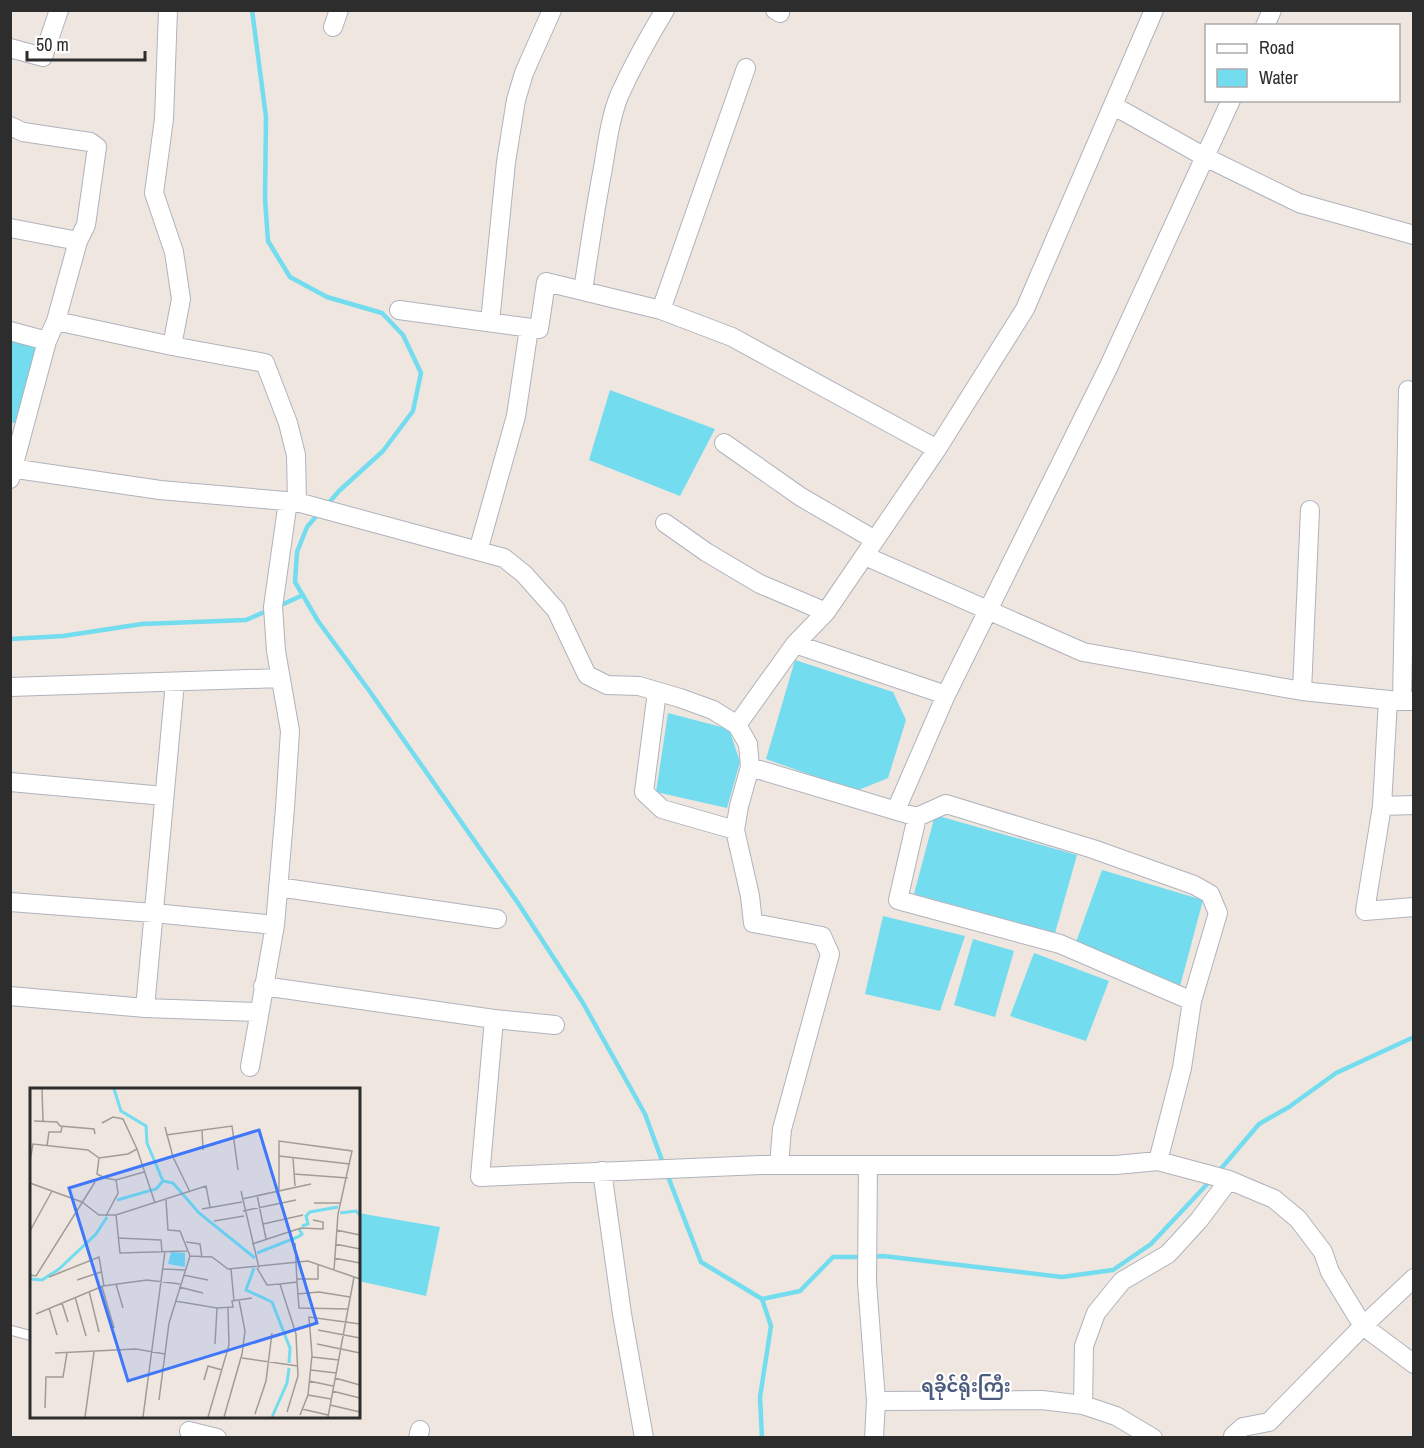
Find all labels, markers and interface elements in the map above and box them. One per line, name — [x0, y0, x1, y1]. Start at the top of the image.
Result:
scale bar — [27, 24, 146, 62]
legend — [1205, 24, 1400, 102]
text: 50 m — [36, 32, 69, 57]
text: Road — [1259, 35, 1294, 60]
text: Water — [1259, 65, 1298, 90]
inset map — [30, 1088, 360, 1418]
district label: ရခိုင်ရိုးကြီး — [921, 1373, 1011, 1400]

